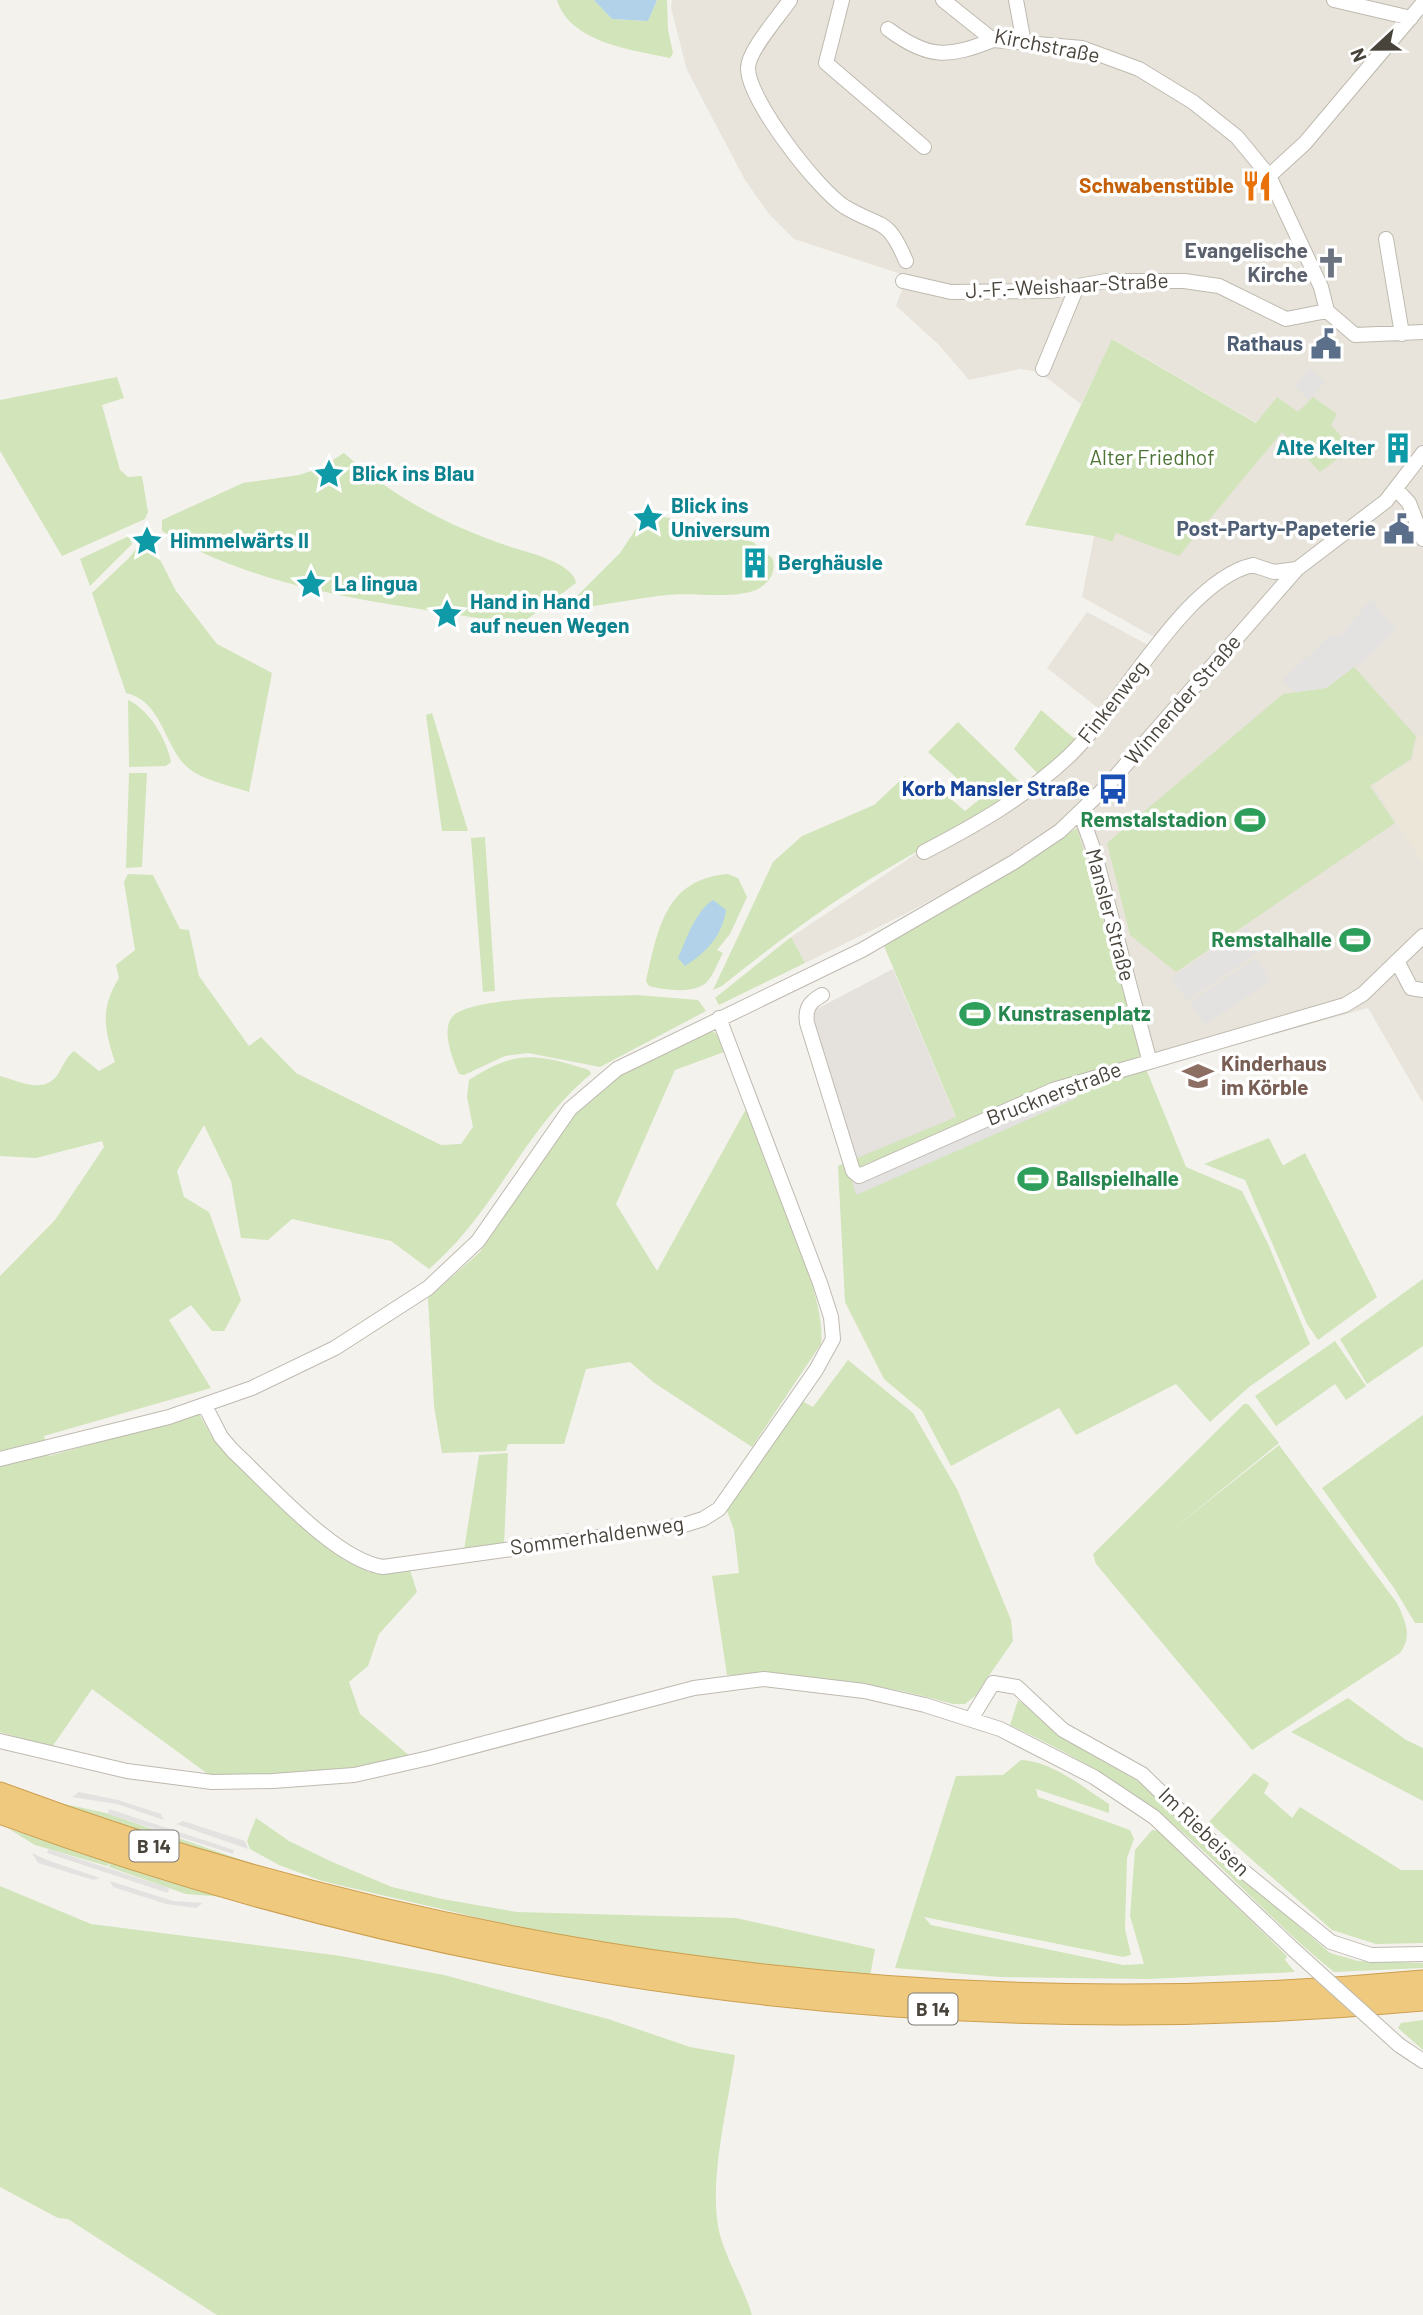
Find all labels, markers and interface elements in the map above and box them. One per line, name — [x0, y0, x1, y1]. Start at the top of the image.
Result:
north arrow — [1339, 14, 1409, 84]
street label: Kirchstraße — [992, 22, 1102, 67]
text: N — [1345, 45, 1371, 66]
restaurant icon: Schwabenstüble — [1240, 169, 1274, 203]
place label: Schwabenstüble — [1079, 172, 1234, 197]
place label: Evangelische Kirche — [1184, 237, 1308, 286]
church icon: Evangelische Kirche — [1314, 246, 1348, 280]
street label: J.-F.-Weishaar-Straße — [965, 267, 1169, 302]
public building icon: Rathaus — [1309, 327, 1343, 361]
place label: Rathaus — [1227, 330, 1303, 355]
building icon: Alte Kelter — [1381, 431, 1415, 465]
place label: Alte Kelter — [1276, 434, 1375, 459]
park label: Alter Friedhof — [1089, 444, 1215, 469]
place icon: Blick ins Blau — [312, 457, 346, 491]
place label: Blick ins Blau — [352, 460, 474, 485]
place label: Blick ins Universum — [671, 492, 770, 541]
place icon: Blick ins Universum — [631, 501, 665, 535]
public building icon: Post-Party-Papeterie — [1382, 512, 1416, 546]
place label: Post-Party-Papeterie — [1177, 515, 1376, 540]
place icon: Himmelwärts II — [130, 524, 164, 558]
place label: Himmelwärts II — [170, 527, 309, 552]
building icon: Berghäusle — [738, 546, 772, 580]
place label: Berghäusle — [778, 549, 883, 574]
place icon: La lingua — [294, 567, 328, 601]
place label: La lingua — [334, 570, 417, 595]
place label: Hand in Hand auf neuen Wegen — [470, 588, 630, 637]
place icon: Hand in Hand auf neuen Wegen — [430, 597, 464, 631]
street label: Winnender Straße — [1119, 629, 1245, 769]
street label: Finkenweg — [1072, 655, 1152, 747]
bus stop icon: Korb Mansler Straße — [1096, 772, 1130, 806]
place label: Korb Mansler Straße — [902, 775, 1090, 800]
sports icon: Remstalstadion — [1233, 803, 1267, 837]
place label: Remstalstadion — [1081, 806, 1227, 831]
street label: Mansler Straße — [1082, 846, 1141, 984]
sports icon: Remstalhalle — [1338, 923, 1372, 957]
place label: Remstalhalle — [1211, 926, 1332, 951]
sports icon: Kunstrasenplatz — [958, 997, 992, 1031]
place label: Kunstrasenplatz — [998, 1000, 1151, 1025]
place label: Kinderhaus im Körble — [1221, 1050, 1327, 1099]
street label: Brucknerstraße — [983, 1055, 1124, 1130]
school or university icon: Kinderhaus im Körble — [1181, 1059, 1215, 1093]
sports icon: Ballspielhalle — [1016, 1162, 1050, 1196]
place label: Ballspielhalle — [1056, 1165, 1179, 1190]
street label: Sommerhaldenweg — [508, 1510, 685, 1559]
street label: Im Riebeisen — [1154, 1781, 1256, 1881]
road number: B 14 — [130, 1830, 178, 1862]
road number: B 14 — [908, 1994, 958, 2024]

